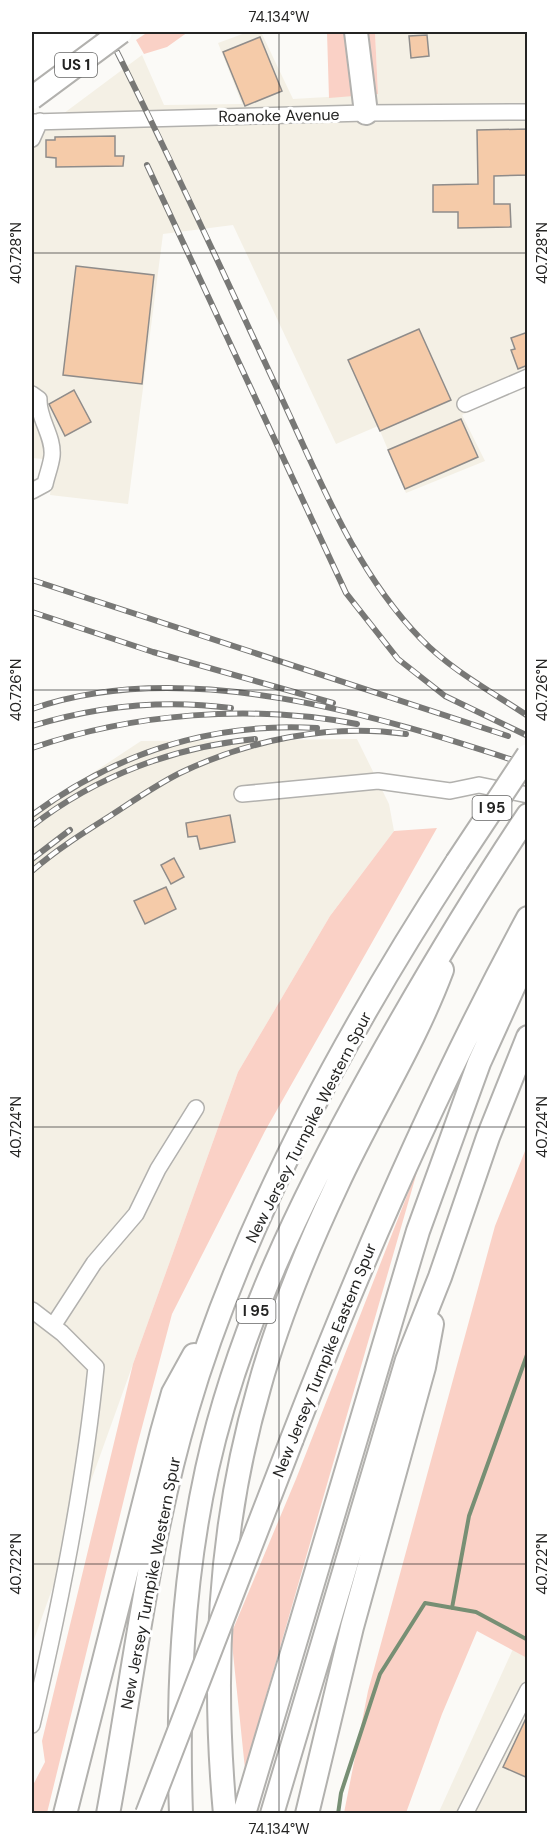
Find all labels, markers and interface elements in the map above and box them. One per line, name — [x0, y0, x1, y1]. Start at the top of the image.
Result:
text: 74.134°W — [248, 7, 310, 27]
road number: US 1 — [55, 53, 97, 77]
street label: Roanoke Avenue — [218, 104, 340, 127]
text: 40.728°N — [6, 222, 26, 284]
text: 40.728°N — [532, 222, 552, 284]
text: 40.726°N — [6, 659, 26, 721]
text: 40.726°N — [532, 659, 552, 721]
road number: I 95 — [472, 796, 512, 820]
street label: New Jersey Turnpike Western Spur — [241, 1008, 376, 1246]
text: 40.724°N — [6, 1096, 26, 1158]
text: 40.724°N — [532, 1096, 552, 1158]
street label: New Jersey Turnpike Eastern Spur — [268, 1240, 381, 1480]
road number: I 95 — [236, 1299, 276, 1323]
street label: New Jersey Turnpike Western Spur — [116, 1455, 185, 1711]
text: 40.722°N — [6, 1533, 26, 1595]
text: 40.722°N — [532, 1533, 552, 1595]
text: 74.134°W — [248, 1819, 310, 1839]

